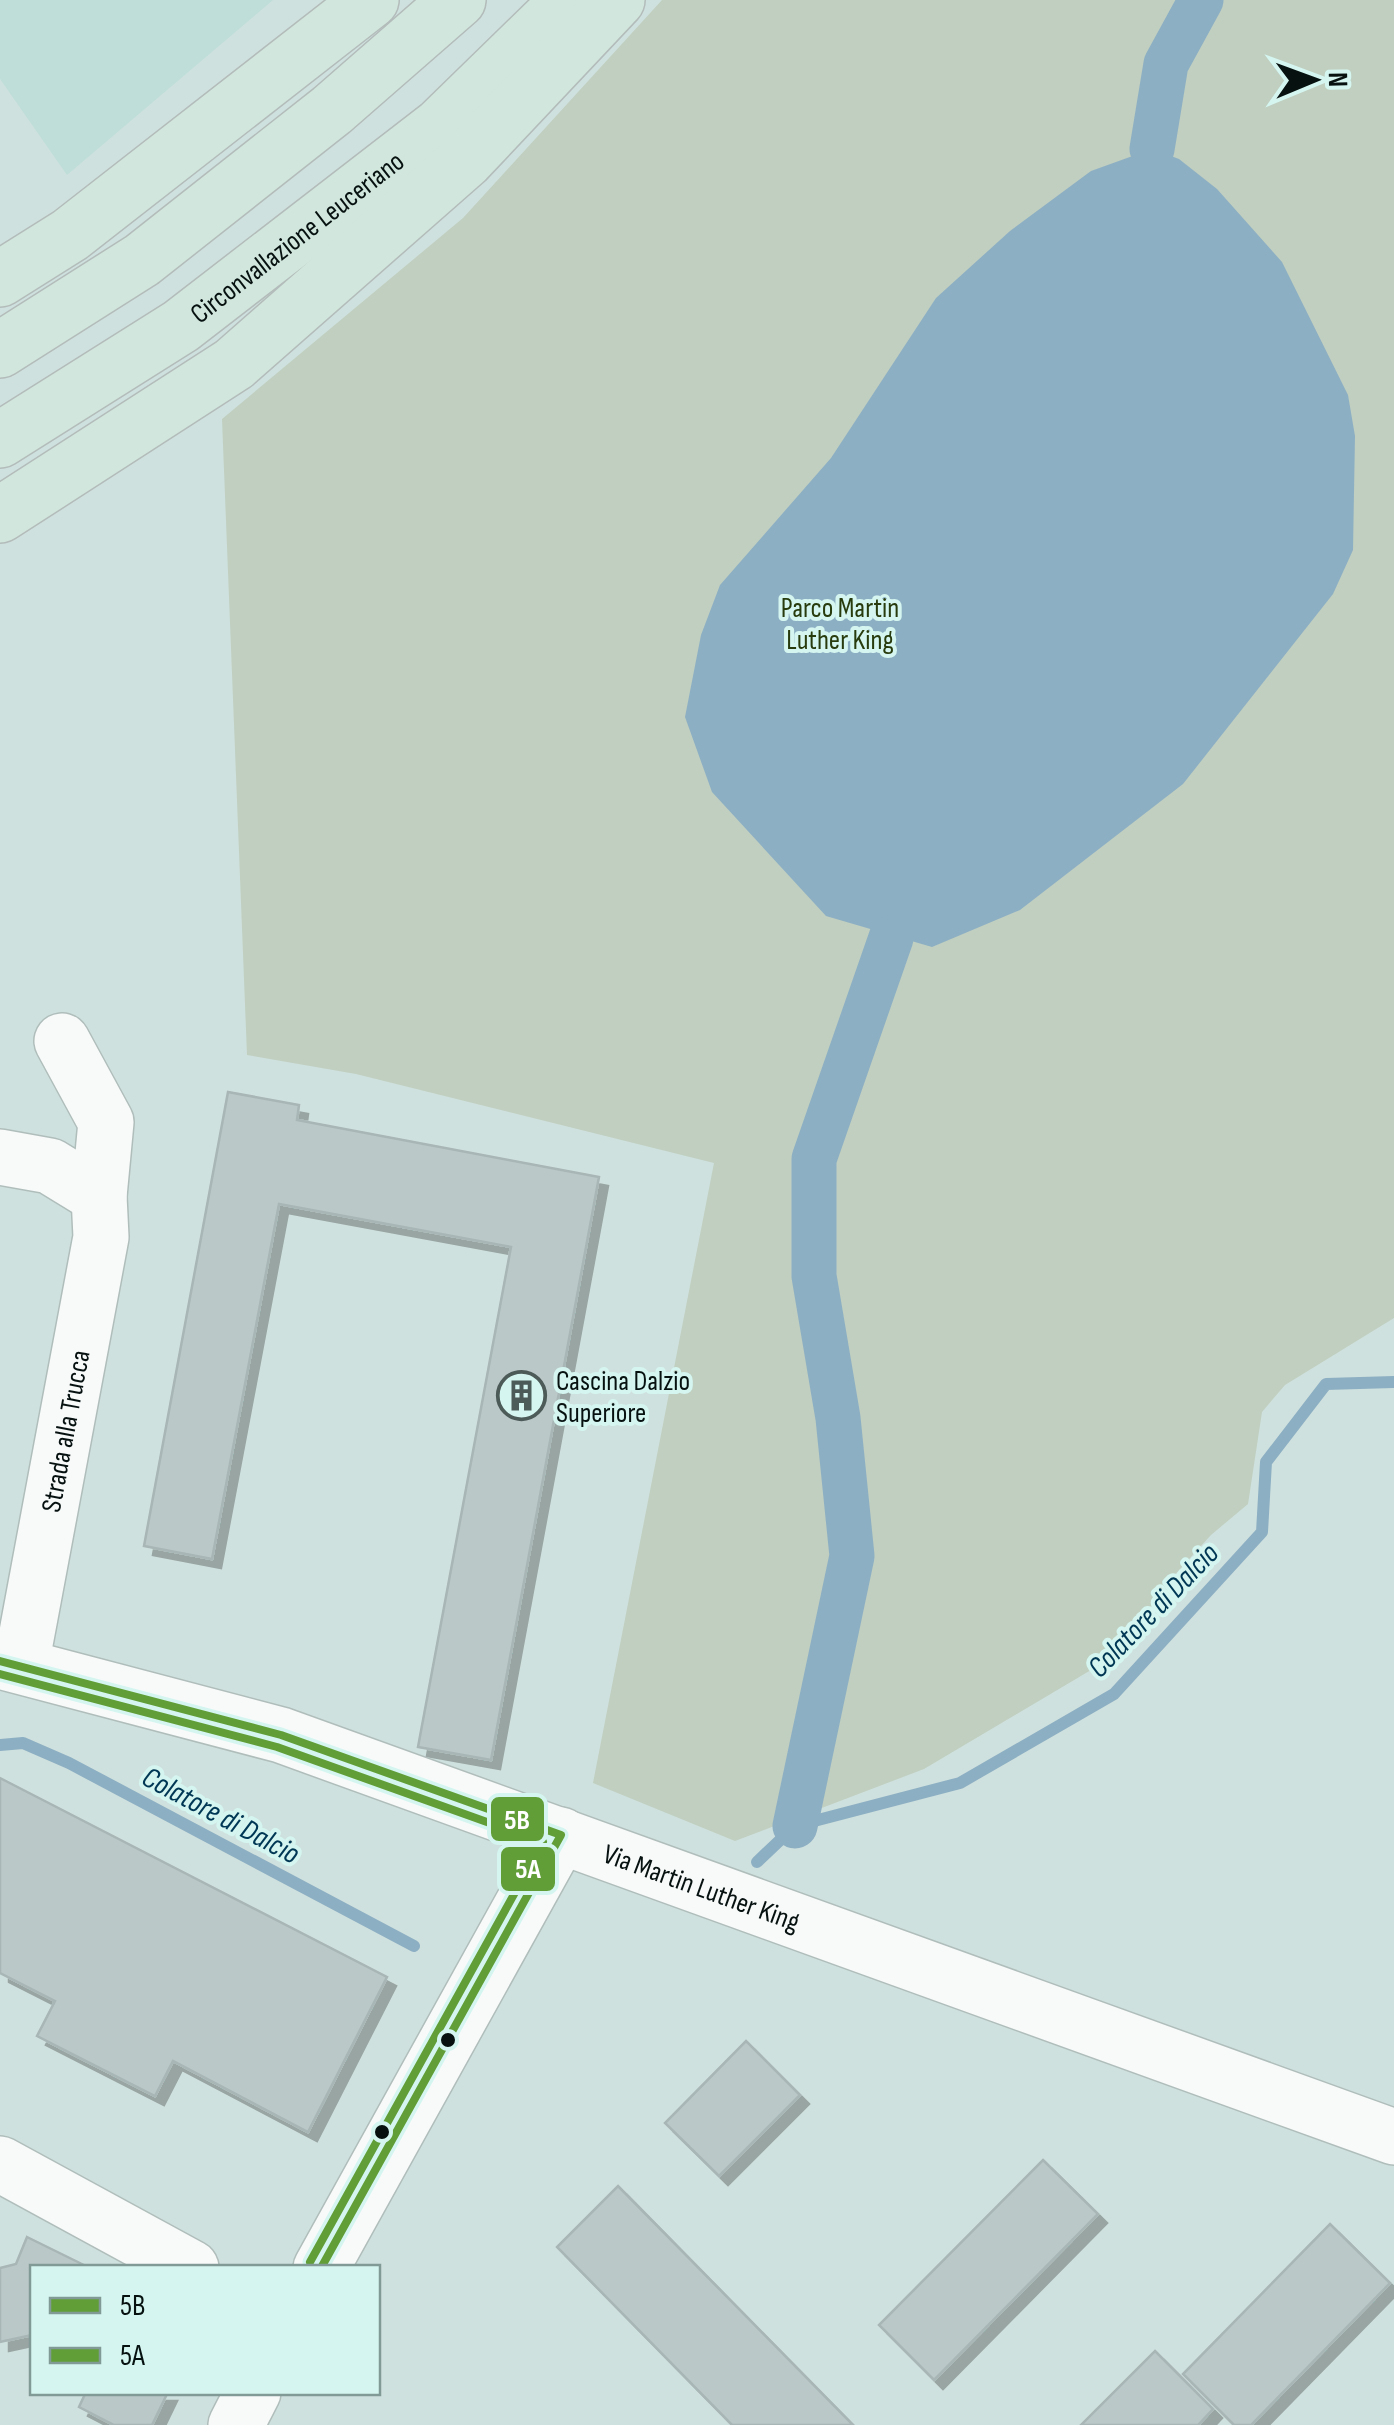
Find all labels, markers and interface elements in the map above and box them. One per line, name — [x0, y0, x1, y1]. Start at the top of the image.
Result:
north arrow — [1264, 30, 1364, 130]
text: N — [1321, 72, 1354, 87]
street label: Circonvallazione Leuceriano — [184, 145, 411, 331]
park label: Parco Martin Luther King — [781, 592, 899, 657]
street label: Strada alla Trucca — [35, 1348, 97, 1515]
place label: Cascina Dalzio Superiore — [556, 1365, 690, 1430]
building icon: Cascina Dalzio Superiore — [495, 1370, 547, 1422]
water label: Colatore di Dalcio — [1081, 1536, 1227, 1685]
water label: Colatore di Dalcio — [136, 1759, 305, 1872]
line badge: 5B — [489, 1795, 546, 1843]
text: 5B — [504, 1804, 530, 1837]
street label: Via Martin Luther King — [599, 1838, 804, 1939]
line badge: 5A — [499, 1845, 557, 1893]
text: 5A — [515, 1853, 541, 1886]
unlabelled marker — [438, 2030, 458, 2050]
unlabelled marker — [372, 2122, 392, 2142]
legend — [30, 2265, 380, 2395]
text: 5B — [120, 2288, 145, 2324]
text: 5A — [120, 2338, 145, 2374]

